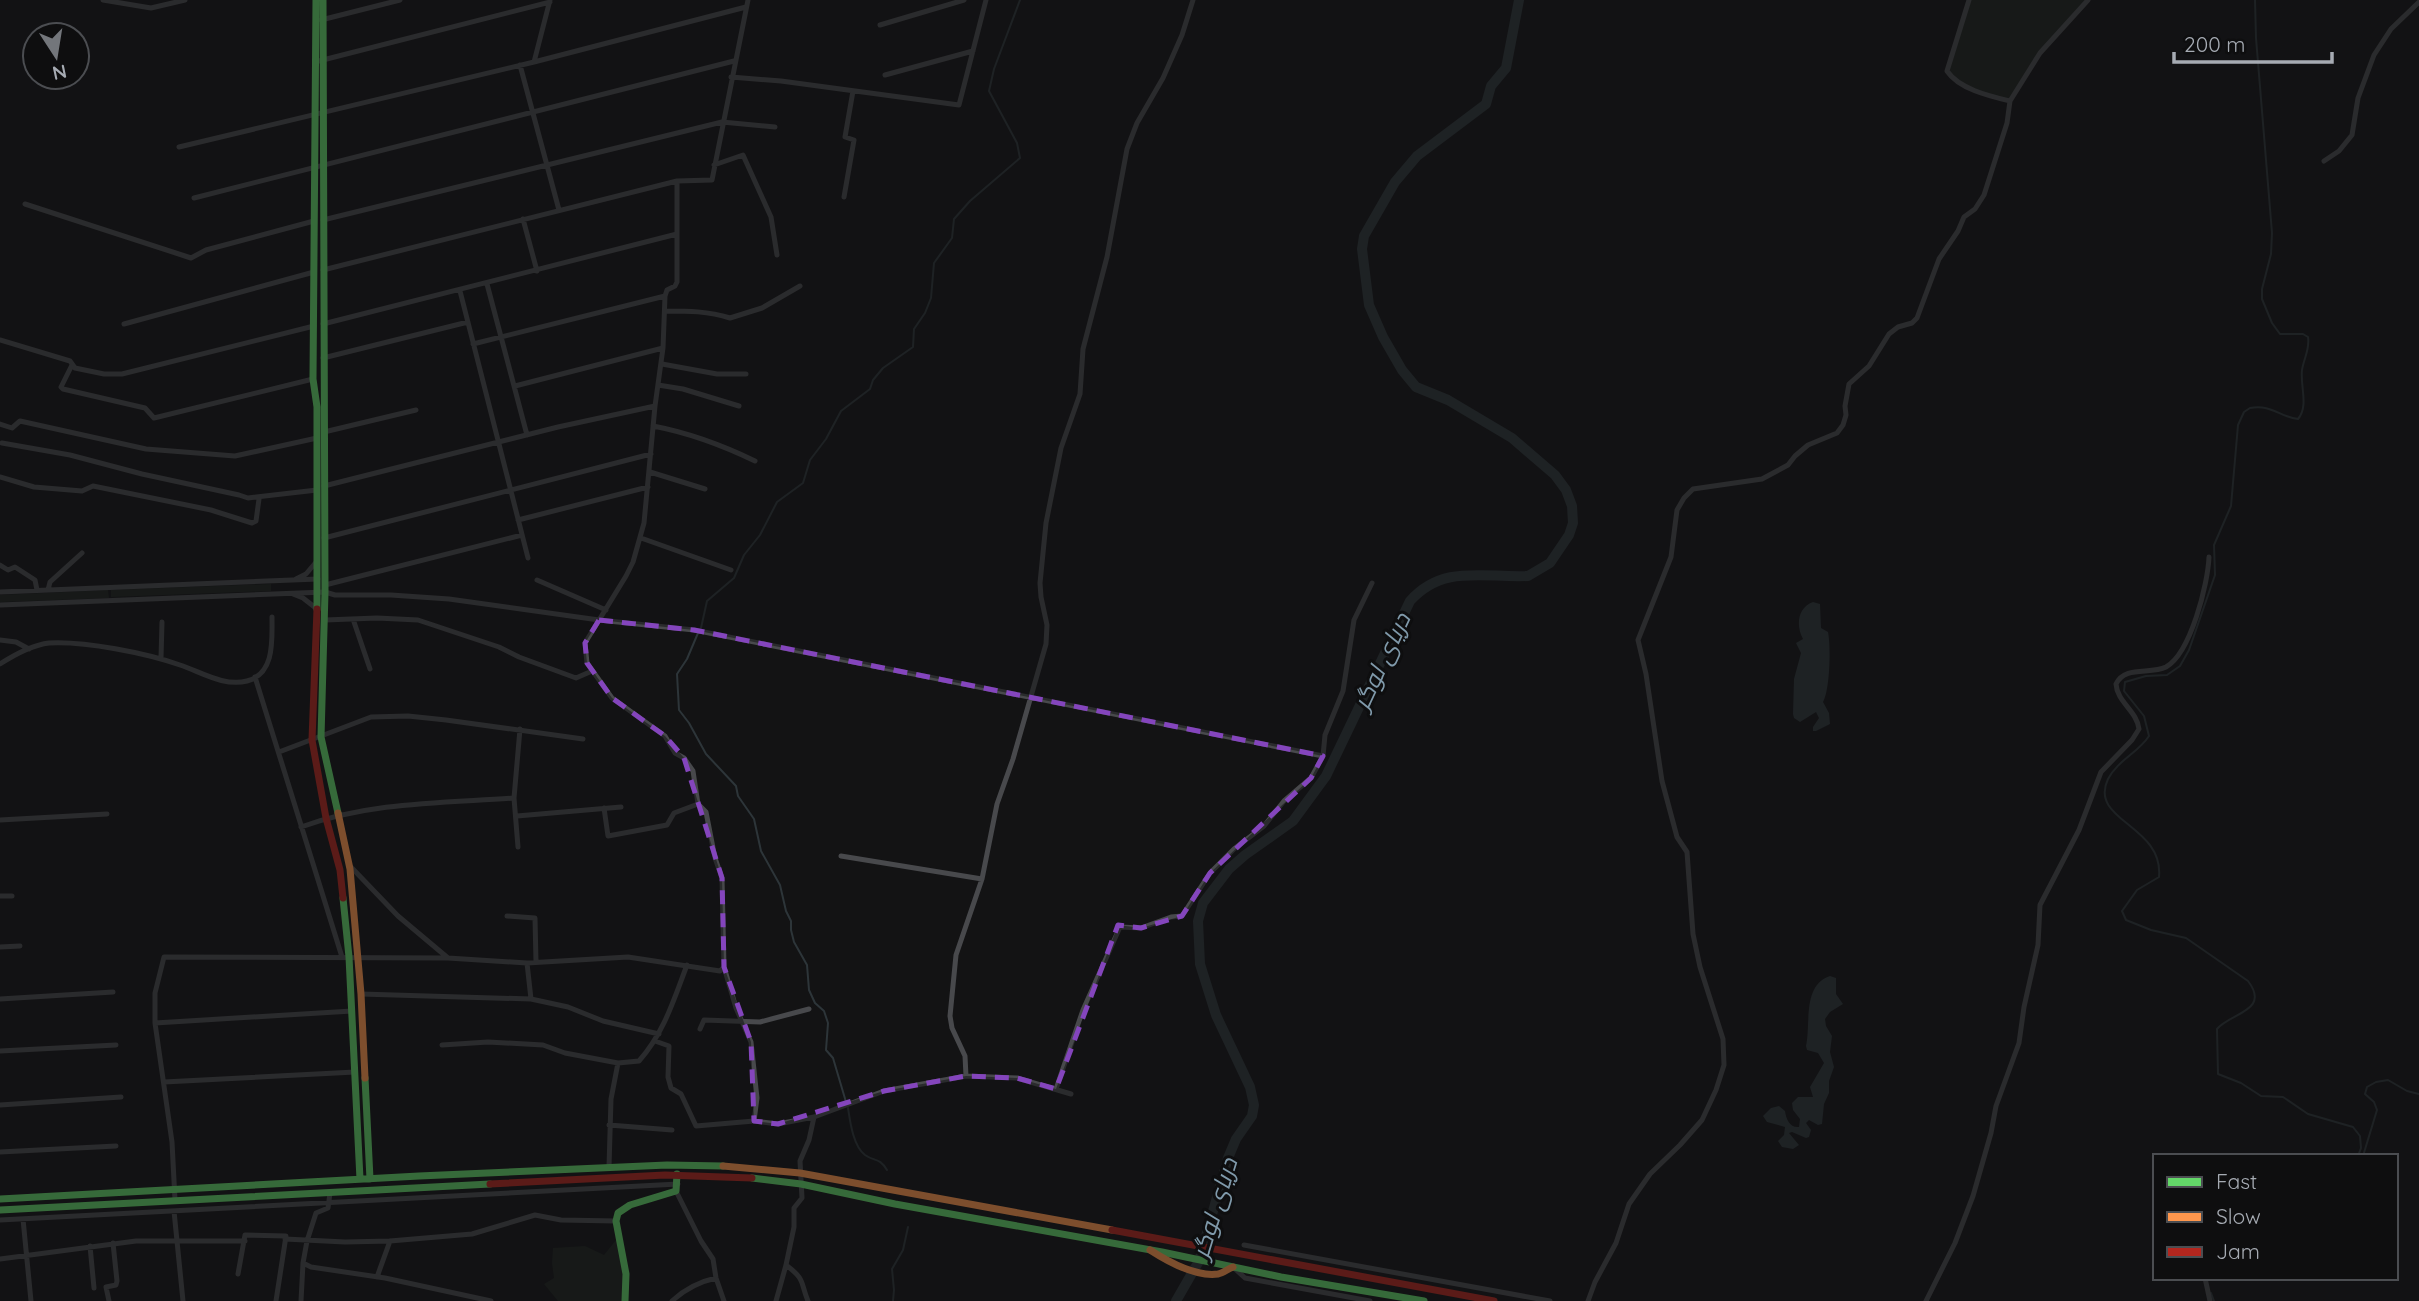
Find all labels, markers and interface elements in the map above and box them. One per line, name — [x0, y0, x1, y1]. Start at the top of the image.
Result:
north arrow — [21, 21, 91, 91]
scale bar — [2174, 21, 2332, 65]
text: 200 m — [2184, 31, 2246, 57]
text: N — [50, 59, 69, 86]
water label: دریای لوگر — [1344, 607, 1417, 717]
water label: دریای لوگر — [1184, 1153, 1244, 1265]
legend — [2153, 1154, 2398, 1280]
text: Fast — [2216, 1168, 2257, 1194]
text: Slow — [2216, 1203, 2261, 1229]
text: Jam — [2216, 1238, 2260, 1264]

